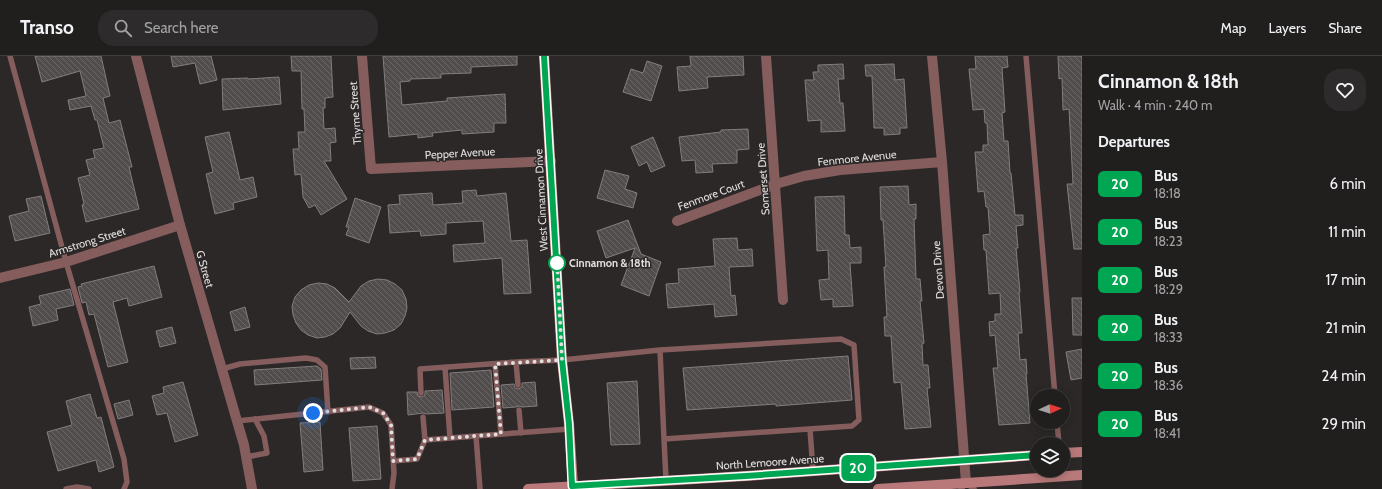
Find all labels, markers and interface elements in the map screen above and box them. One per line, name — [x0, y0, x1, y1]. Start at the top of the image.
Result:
search box — [98, 10, 378, 46]
text: Transo — [20, 16, 74, 39]
icon: search — [112, 17, 134, 39]
text: Search here — [144, 19, 218, 37]
text: Map — [1221, 19, 1246, 37]
text: Layers — [1268, 19, 1306, 37]
text: Share — [1328, 19, 1362, 37]
button: heart — [1324, 69, 1366, 111]
text: Cinnamon & 18th — [1098, 70, 1239, 93]
street label: Thyme Street — [346, 81, 364, 145]
text: Walk · 4 min · 240 m — [1098, 97, 1212, 113]
text: Departures — [1098, 133, 1170, 151]
street label: Somerset Drive — [753, 142, 773, 216]
street label: Pepper Avenue — [424, 144, 496, 162]
street label: Fenmore Avenue — [817, 147, 897, 169]
street label: West Cinnamon Drive — [531, 148, 551, 251]
text: Bus — [1154, 167, 1178, 185]
text: 20 — [1111, 175, 1129, 193]
text: 6 min — [1329, 175, 1366, 193]
street label: Fenmore Court — [676, 176, 746, 214]
text: 18:18 — [1154, 185, 1181, 201]
text: Bus — [1154, 215, 1178, 233]
text: 20 — [1111, 223, 1129, 241]
text: 11 min — [1328, 223, 1366, 241]
street label: Armstrong Street — [47, 224, 128, 260]
text: 18:23 — [1154, 233, 1183, 249]
street label: Devon Drive — [929, 240, 947, 300]
street label: G Street — [193, 249, 217, 290]
marker: Cinnamon & 18th — [548, 254, 566, 272]
place label: Cinnamon & 18th — [569, 256, 651, 270]
text: Bus — [1154, 263, 1178, 281]
text: 20 — [1111, 271, 1129, 289]
text: 17 min — [1325, 271, 1366, 289]
text: 18:29 — [1154, 281, 1183, 297]
text: Bus — [1154, 311, 1178, 329]
text: 20 — [1111, 319, 1129, 337]
text: 21 min — [1325, 319, 1366, 337]
text: 18:33 — [1154, 329, 1183, 345]
text: Bus — [1154, 359, 1178, 377]
text: 20 — [1111, 367, 1129, 385]
text: 24 min — [1321, 367, 1366, 385]
text: 18:36 — [1154, 377, 1183, 393]
north arrow — [1030, 389, 1070, 429]
map controls — [1030, 389, 1070, 477]
your location — [303, 403, 323, 423]
text: Bus — [1154, 407, 1178, 425]
text: 20 — [1111, 415, 1129, 433]
text: 29 min — [1322, 415, 1366, 433]
text: 18:41 — [1154, 425, 1181, 441]
button: layers — [1030, 437, 1070, 477]
street label: North Lemoore Avenue — [715, 451, 825, 473]
line badge: 20 — [840, 455, 876, 481]
text: 20 — [849, 459, 867, 477]

